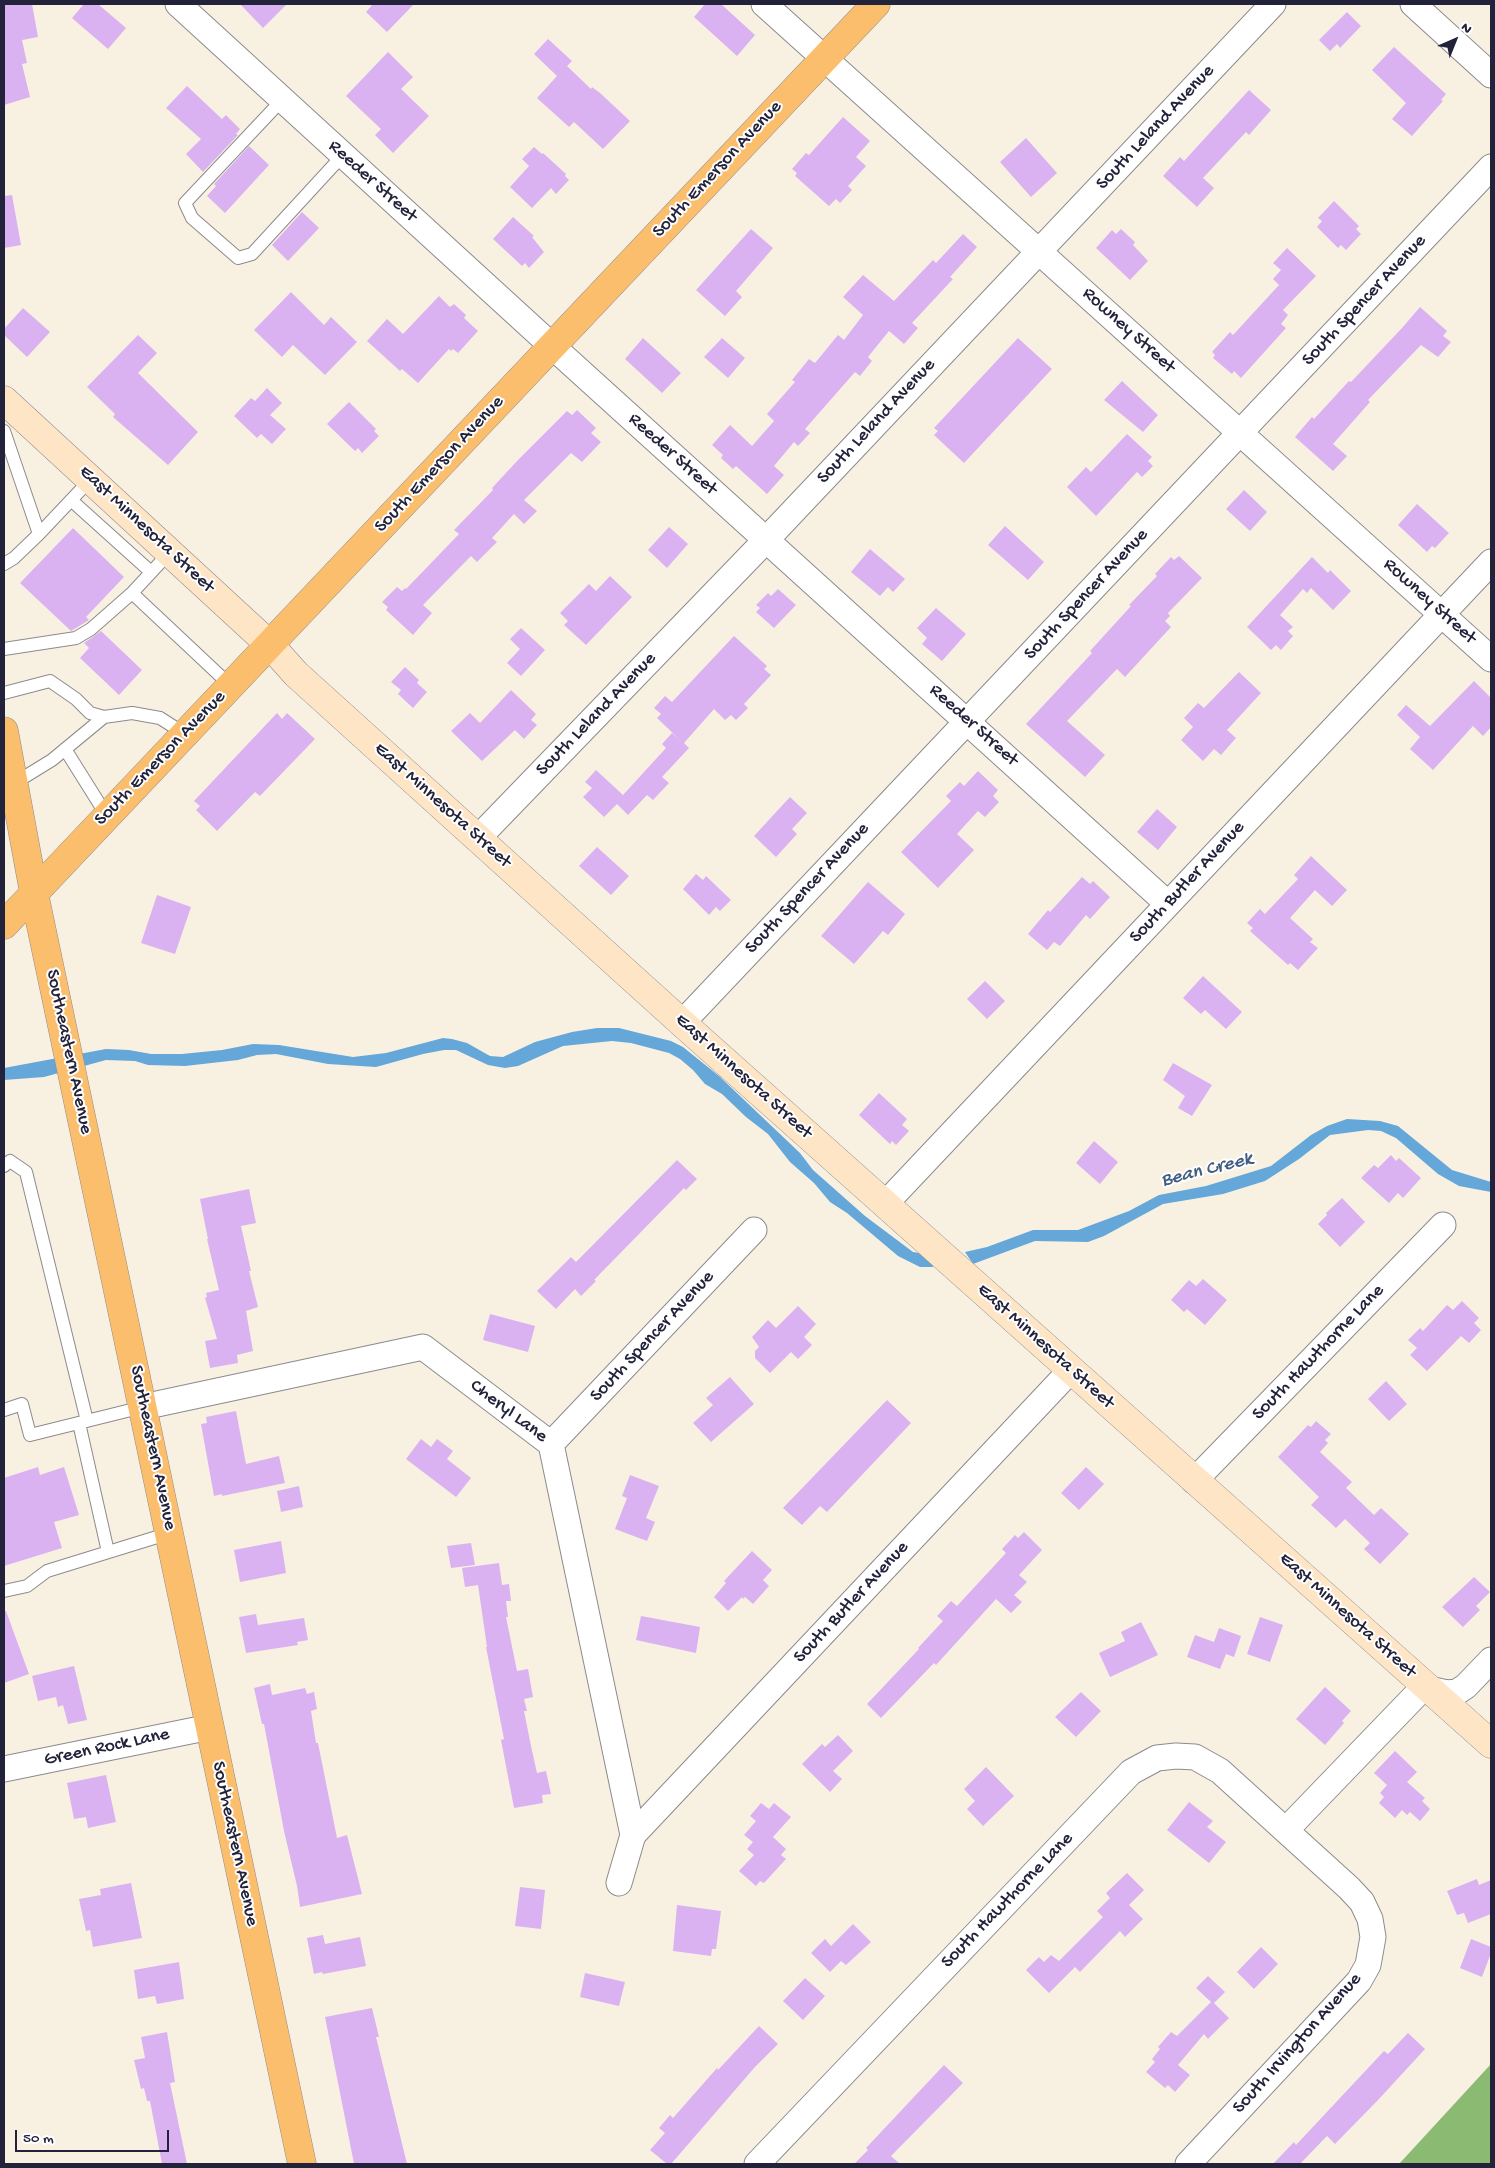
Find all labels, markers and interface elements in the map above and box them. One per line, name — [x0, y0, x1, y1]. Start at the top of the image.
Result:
north arrow — [1430, 15, 1480, 65]
text: N — [1457, 20, 1475, 38]
street label: South Leland Avenue — [1092, 60, 1220, 196]
street label: South Emerson Avenue — [648, 97, 788, 243]
street label: Reeder Street — [323, 136, 421, 228]
street label: South Spencer Avenue — [1298, 230, 1432, 372]
street label: Rowney Street — [1077, 283, 1179, 379]
street label: South Leland Avenue — [813, 354, 941, 490]
street label: South Emerson Avenue — [370, 392, 510, 538]
street label: Reeder Street — [623, 409, 721, 501]
street label: East Minnesota Street — [73, 461, 219, 599]
street label: South Spencer Avenue — [1020, 524, 1154, 666]
street label: Rowney Street — [1378, 554, 1480, 650]
street label: South Leland Avenue — [532, 648, 662, 782]
street label: Reeder Street — [924, 680, 1022, 772]
street label: South Emerson Avenue — [90, 687, 232, 831]
street label: East Minnesota Street — [369, 738, 515, 874]
street label: South Butler Avenue — [1126, 817, 1250, 949]
street label: South Spencer Avenue — [741, 818, 875, 960]
street label: Southeastern Avenue — [39, 968, 97, 1136]
street label: East Minnesota Street — [670, 1009, 816, 1145]
water label: Bean Creek — [1159, 1148, 1255, 1194]
street label: South Spencer Avenue — [586, 1266, 720, 1408]
street label: East Minnesota Street — [972, 1279, 1118, 1415]
street label: South Hawthorne Lane — [1248, 1280, 1390, 1426]
street label: Southeastern Avenue — [123, 1364, 181, 1532]
street label: Cheryl Lane — [465, 1375, 551, 1449]
street label: South Butler Avenue — [790, 1537, 914, 1669]
street label: East Minnesota Street — [1274, 1548, 1420, 1684]
street label: Green Rock Lane — [42, 1724, 172, 1772]
street label: Southeastern Avenue — [205, 1760, 263, 1928]
street label: South Hawthorne Lane — [937, 1828, 1079, 1974]
street label: South Irvington Avenue — [1229, 1969, 1367, 2119]
scale bar — [18, 2120, 171, 2152]
text: 50 m — [23, 2130, 54, 2148]

